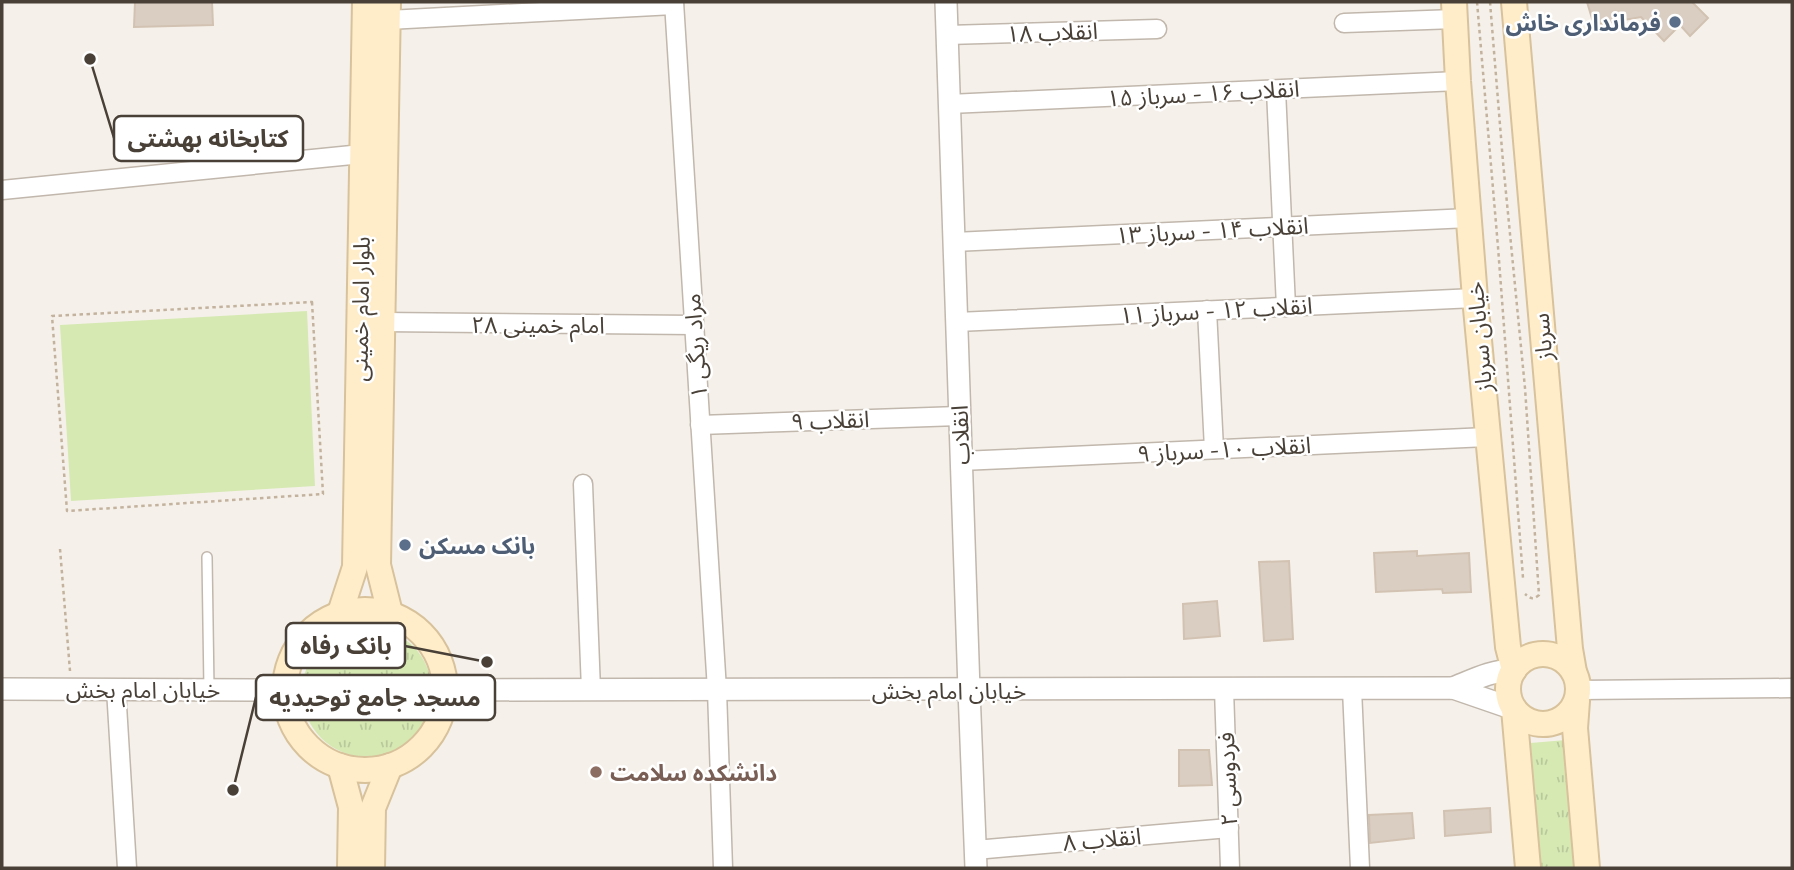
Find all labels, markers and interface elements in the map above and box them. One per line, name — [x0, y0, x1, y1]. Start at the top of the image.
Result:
place label: فرمانداری خاش — [1505, 9, 1661, 37]
marker: فرمانداری خاش — [1667, 14, 1683, 30]
street label: انقلاب ۱۸ — [1006, 17, 1098, 47]
street label: انقلاب ۱۶ - سرباز ۱۵ — [1106, 74, 1300, 113]
callout: کتابخانه بهشتی — [114, 116, 303, 161]
text: کتابخانه بهشتی — [128, 124, 289, 153]
street label: انقلاب ۱۴ - سرباز ۱۳ — [1115, 211, 1309, 250]
street label: بلوار امام خمینی — [345, 236, 380, 382]
street label: خیابان سرباز — [1461, 280, 1498, 395]
street label: انقلاب ۱۲ - سرباز ۱۱ — [1119, 291, 1313, 330]
street label: مراد ریگی ۱ — [678, 293, 713, 399]
street label: امام خمینی ۲۸ — [471, 311, 605, 343]
street label: سرباز — [1526, 312, 1559, 363]
street label: انقلاب ۹ — [790, 405, 870, 435]
street label: انقلاب — [945, 405, 975, 465]
street label: انقلاب ۱۰- سرباز ۹ — [1136, 431, 1312, 468]
place label: بانک مسکن — [419, 532, 535, 560]
marker: بانک مسکن — [397, 537, 413, 553]
callout: بانک رفاه — [286, 623, 405, 668]
text: بانک رفاه — [300, 631, 392, 660]
callout: مسجد جامع توحیدیه — [256, 675, 495, 720]
street label: خیابان امام بخش — [66, 676, 220, 708]
street label: خیابان امام بخش — [872, 677, 1026, 709]
text: مسجد جامع توحیدیه — [269, 683, 481, 716]
street label: فردوسی ۲ — [1212, 732, 1243, 826]
place label: دانشکده سلامت — [610, 759, 777, 786]
marker: دانشکده سلامت — [588, 764, 604, 780]
street label: انقلاب ۸ — [1062, 822, 1142, 856]

